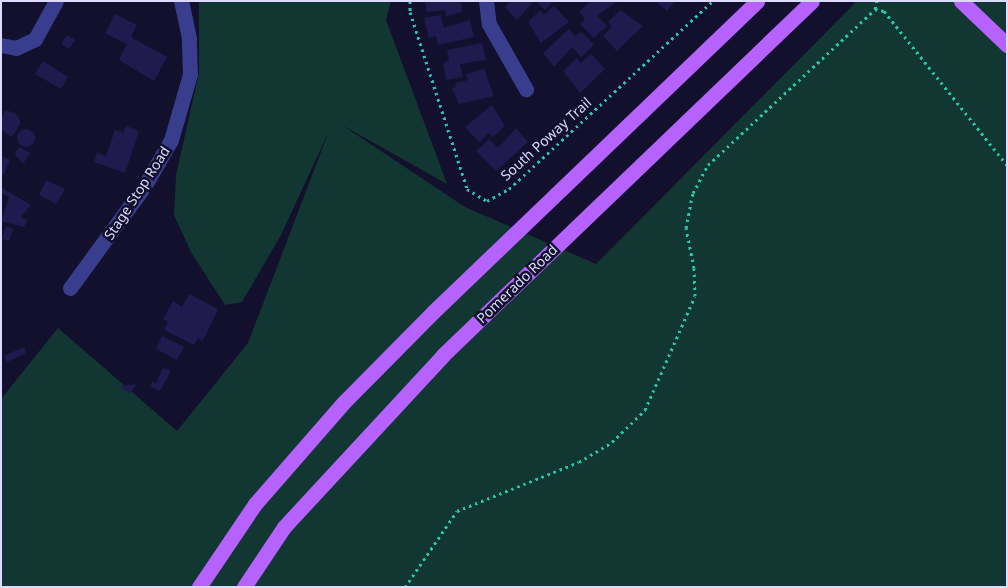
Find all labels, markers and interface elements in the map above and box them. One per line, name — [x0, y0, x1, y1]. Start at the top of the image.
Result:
street label: South Poway Trail — [497, 94, 595, 184]
street label: Stage Stop Road — [101, 143, 173, 243]
street label: Pomerado Road — [473, 241, 561, 327]

